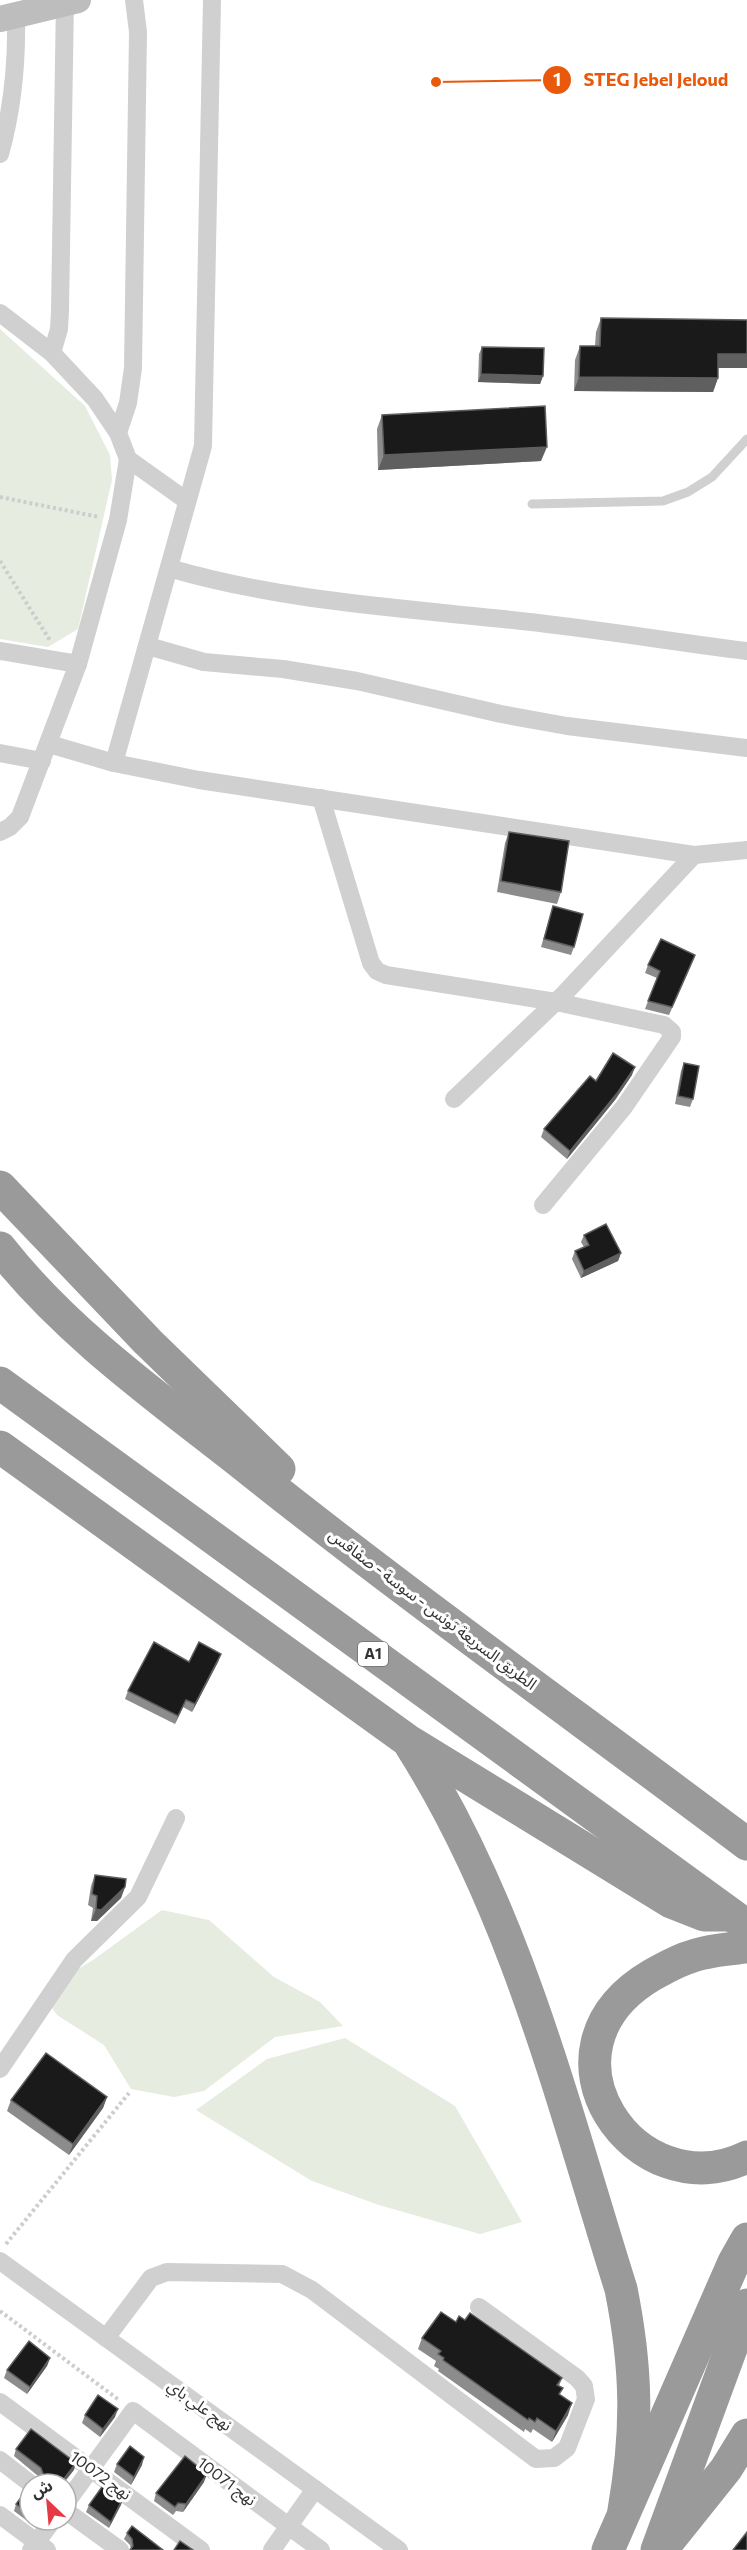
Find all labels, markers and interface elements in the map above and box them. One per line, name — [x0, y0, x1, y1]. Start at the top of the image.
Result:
callout: STEG Jebel Jeloud — [542, 62, 741, 98]
text: 1 — [553, 68, 561, 90]
text: STEG Jebel Jeloud — [584, 68, 728, 90]
street label: الطريق السريعة تونس - سوسة - صفاقس — [325, 1524, 541, 1695]
road number: A1 — [358, 1642, 388, 1666]
street label: نهج علي باي — [162, 2375, 236, 2437]
street label: نهج 10072 — [65, 2446, 136, 2506]
street label: نهج 10071 — [192, 2452, 261, 2512]
north arrow — [18, 2472, 78, 2532]
text: ش — [27, 2475, 56, 2502]

